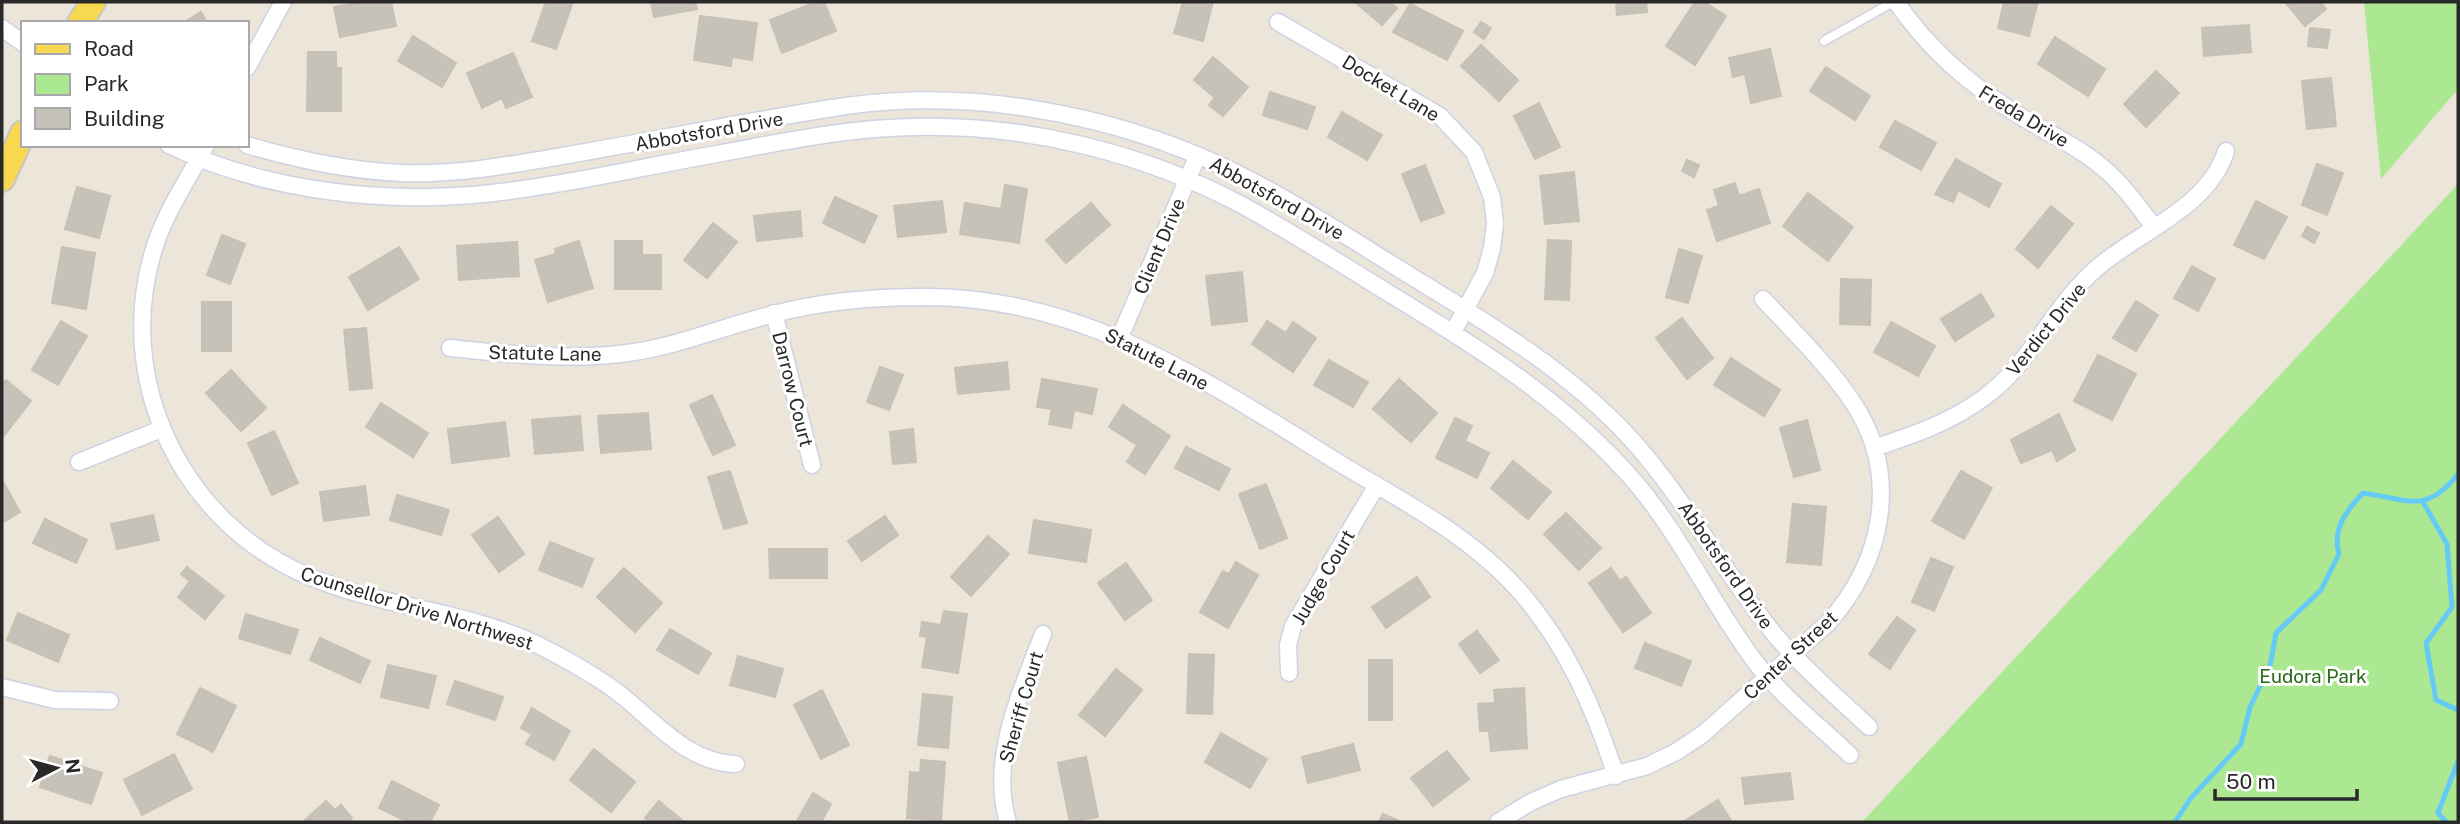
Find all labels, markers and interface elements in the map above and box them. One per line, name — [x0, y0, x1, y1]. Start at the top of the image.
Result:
legend — [21, 21, 248, 147]
text: Road — [84, 36, 134, 61]
street label: Docket Lane — [1338, 50, 1444, 126]
text: Park — [84, 71, 129, 96]
street label: Freda Drive — [1975, 80, 2073, 152]
text: Building — [84, 106, 165, 131]
street label: Abbotsford Drive — [633, 107, 785, 155]
street label: Abbotsford Drive — [1206, 152, 1348, 244]
street label: Client Drive — [1129, 195, 1189, 297]
street label: Verdict Drive — [2002, 278, 2090, 380]
street label: Statute Lane — [1101, 323, 1213, 395]
street label: Darrow Court — [768, 329, 818, 449]
street label: Statute Lane — [488, 341, 602, 365]
street label: Abbotsford Drive — [1674, 497, 1778, 633]
street label: Judge Court — [1287, 526, 1359, 628]
street label: Counsellor Drive Northwest — [298, 562, 536, 654]
street label: Center Street — [1739, 606, 1841, 704]
street label: Sheriff Court — [995, 649, 1047, 765]
park label: Eudora Park — [2259, 665, 2367, 687]
north arrow — [21, 733, 91, 803]
text: N — [61, 758, 85, 775]
scale bar — [2215, 758, 2357, 802]
text: 50 m — [2226, 769, 2276, 794]

